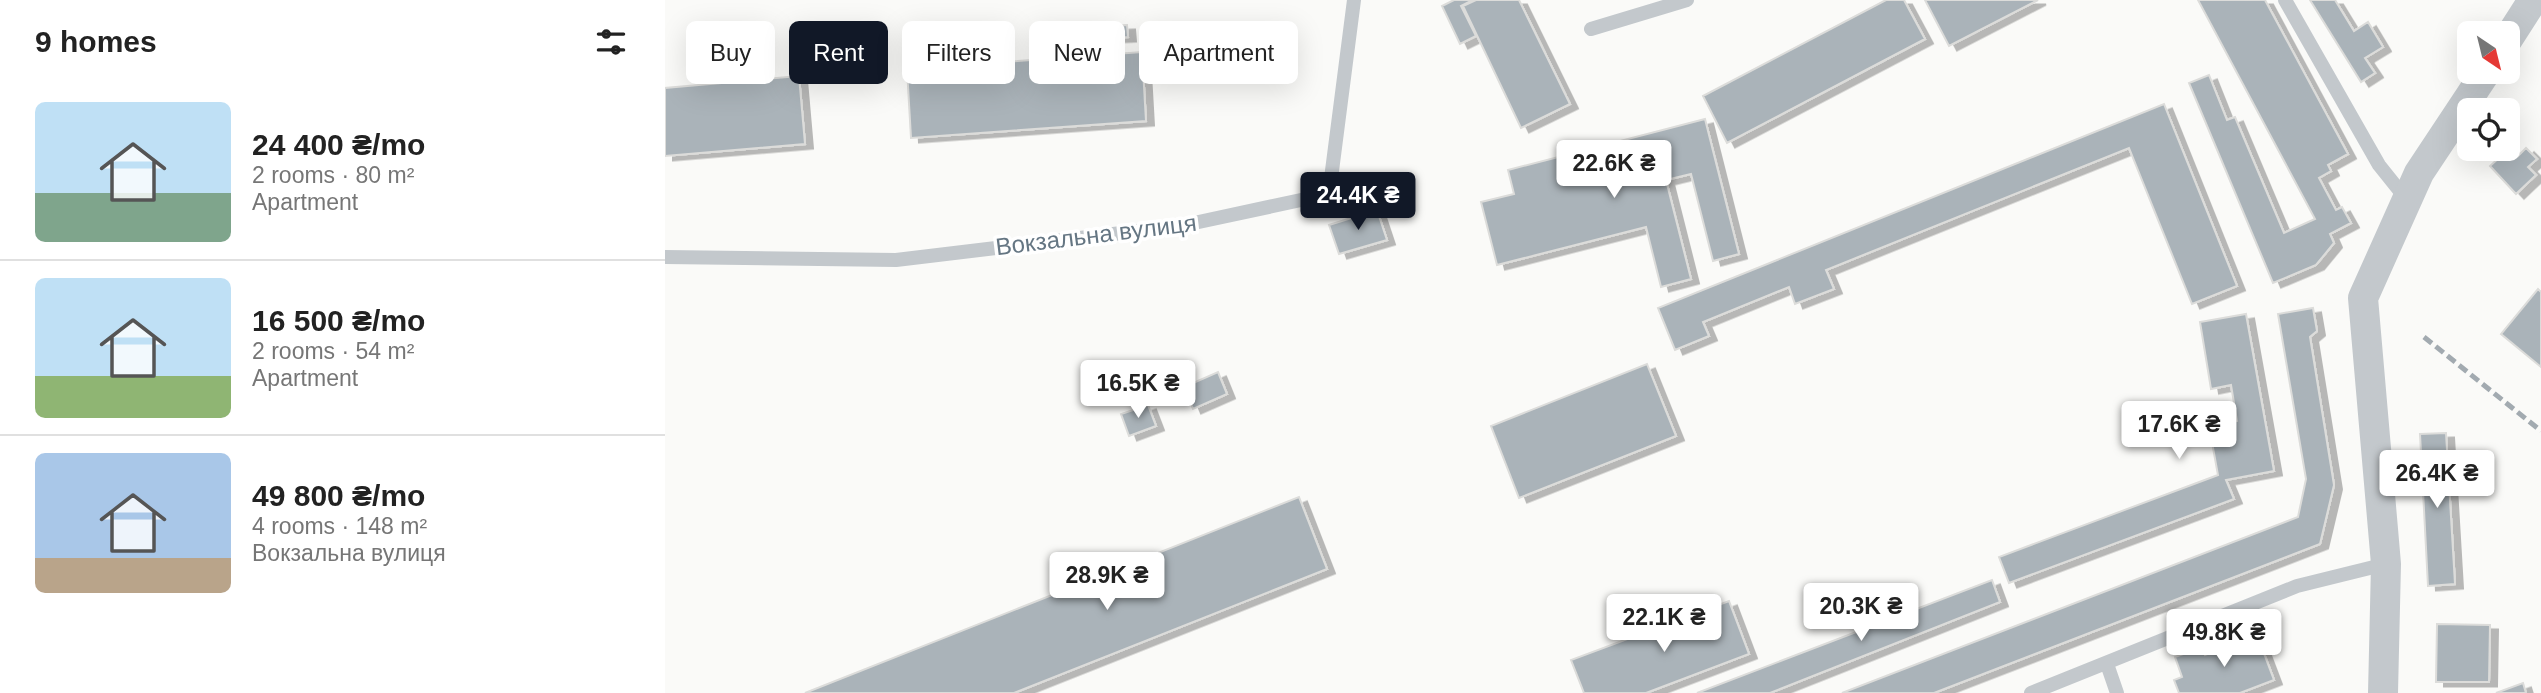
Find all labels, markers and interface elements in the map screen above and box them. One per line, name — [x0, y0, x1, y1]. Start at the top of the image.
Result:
chip: Buy — [686, 21, 775, 84]
chip: Rent — [789, 21, 888, 84]
chip: Filters — [902, 21, 1015, 84]
chip: New — [1029, 21, 1125, 84]
chip: Apartment — [1139, 21, 1298, 84]
north arrow — [2457, 21, 2520, 84]
map controls — [2457, 21, 2520, 161]
icon: filters — [592, 23, 630, 61]
text: 9 homes — [35, 25, 157, 58]
button: locate — [2457, 98, 2520, 161]
text: 24 400 ₴/mo — [252, 128, 425, 161]
icon: home — [91, 130, 175, 214]
pin: 22.6K ₴ — [1549, 140, 1679, 200]
text: 22.6K ₴ — [1572, 150, 1656, 176]
text: 2 rooms · 80 m² — [252, 162, 414, 188]
pin: 24.4K ₴ — [1293, 173, 1423, 232]
text: 24.4K ₴ — [1316, 182, 1400, 208]
text: Apartment — [252, 189, 358, 215]
street label: Вокзальна вулиця — [994, 209, 1198, 260]
text: 16 500 ₴/mo — [252, 304, 425, 337]
icon: home — [91, 306, 175, 390]
text: 2 rooms · 54 m² — [252, 338, 414, 364]
pin: 16.5K ₴ — [1073, 360, 1203, 420]
text: Apartment — [252, 365, 358, 391]
text: 16.5K ₴ — [1096, 370, 1180, 396]
pin: 17.6K ₴ — [2114, 402, 2244, 461]
text: 17.6K ₴ — [2137, 411, 2221, 437]
pin: 26.4K ₴ — [2372, 450, 2502, 510]
text: 26.4K ₴ — [2395, 460, 2479, 486]
text: 49 800 ₴/mo — [252, 479, 425, 512]
icon: home — [91, 481, 175, 565]
text: 4 rooms · 148 m² — [252, 513, 427, 539]
text: Вокзальна вулиця — [252, 540, 446, 566]
pin: 28.9K ₴ — [1042, 552, 1172, 612]
text: 28.9K ₴ — [1065, 562, 1149, 588]
pin: 20.3K ₴ — [1796, 584, 1926, 643]
text: 20.3K ₴ — [1819, 593, 1903, 619]
pin: 22.1K ₴ — [1599, 594, 1729, 654]
text: 22.1K ₴ — [1622, 604, 1706, 630]
pin: 49.8K ₴ — [2159, 610, 2289, 669]
text: 49.8K ₴ — [2182, 619, 2266, 645]

